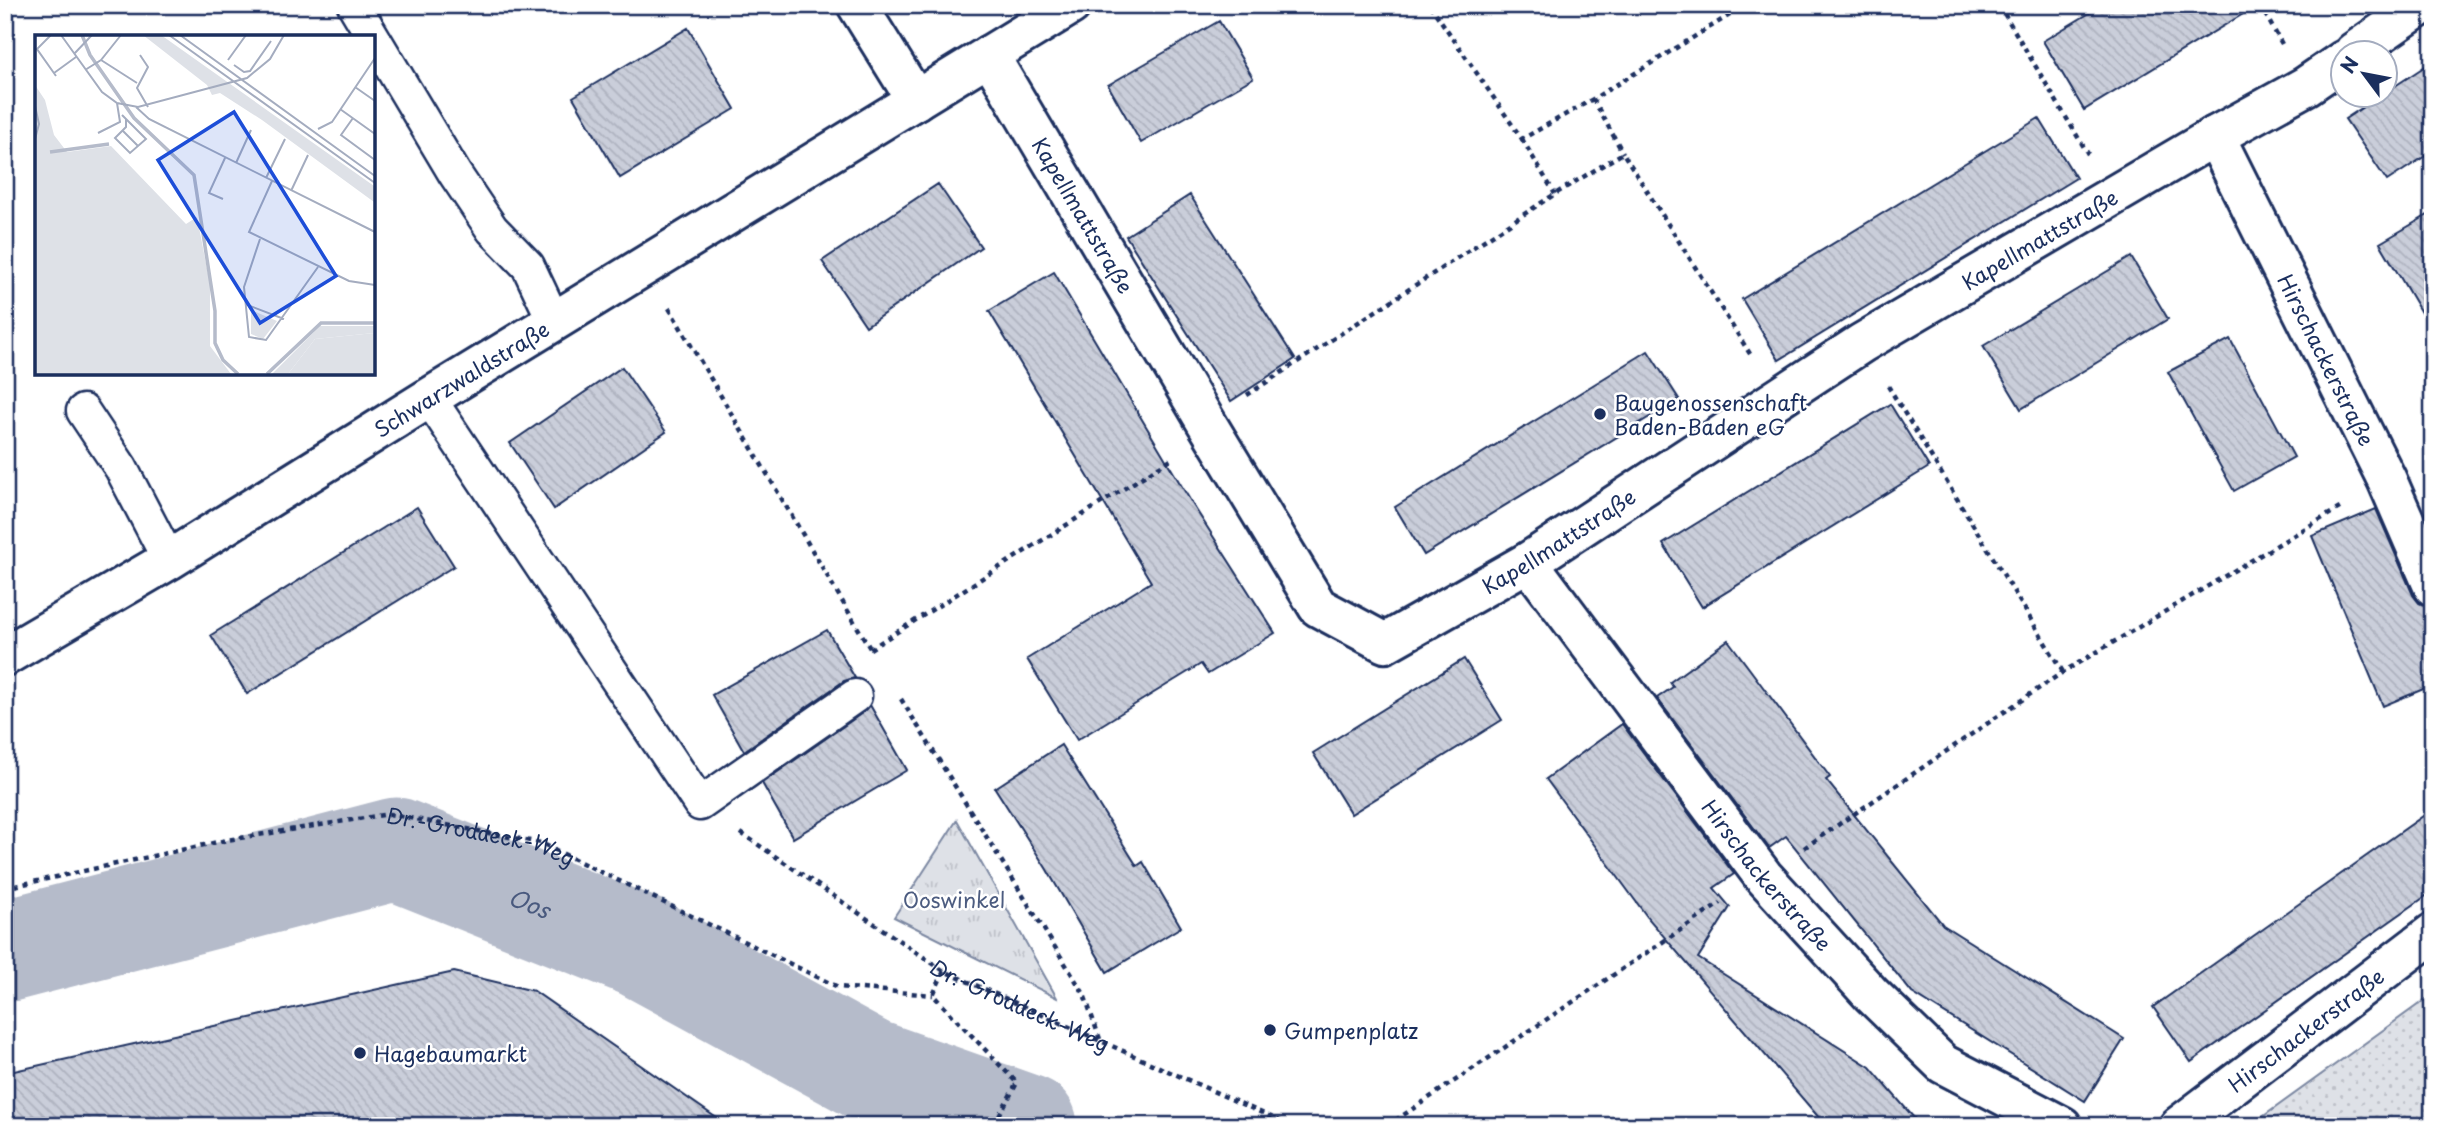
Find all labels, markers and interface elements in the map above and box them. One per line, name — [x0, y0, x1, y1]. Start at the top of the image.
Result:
inset map — [35, 35, 374, 374]
north arrow — [2330, 38, 2400, 108]
text: N — [2333, 51, 2365, 78]
street label: Kapellmattstraße — [1025, 131, 1142, 299]
street label: Kapellmattstraße — [1955, 181, 2123, 297]
street label: Hirschackerstraße — [2270, 268, 2383, 451]
street label: Schwarzwaldstraße — [367, 312, 555, 445]
place label: Baugenossenschaft Baden-Baden eG — [1614, 386, 1807, 442]
marker: Baugenossenschaft Baden-Baden eG — [1592, 406, 1608, 422]
street label: Kapellmattstraße — [1476, 480, 1641, 601]
street label: Hirschackerstraße — [1695, 792, 1840, 958]
street label: Dr.-Groddeck-Weg — [384, 798, 581, 873]
water label: Oos — [504, 878, 558, 927]
park label: Ooswinkel — [903, 883, 1005, 915]
street label: Dr.-Groddeck-Weg — [924, 950, 1115, 1059]
street label: Hirschackerstraße — [2221, 960, 2390, 1100]
place label: Gumpenplatz — [1284, 1014, 1418, 1046]
marker: Gumpenplatz — [1262, 1022, 1278, 1038]
place label: Hagebaumarkt — [374, 1037, 527, 1069]
marker: Hagebaumarkt — [352, 1045, 368, 1061]

